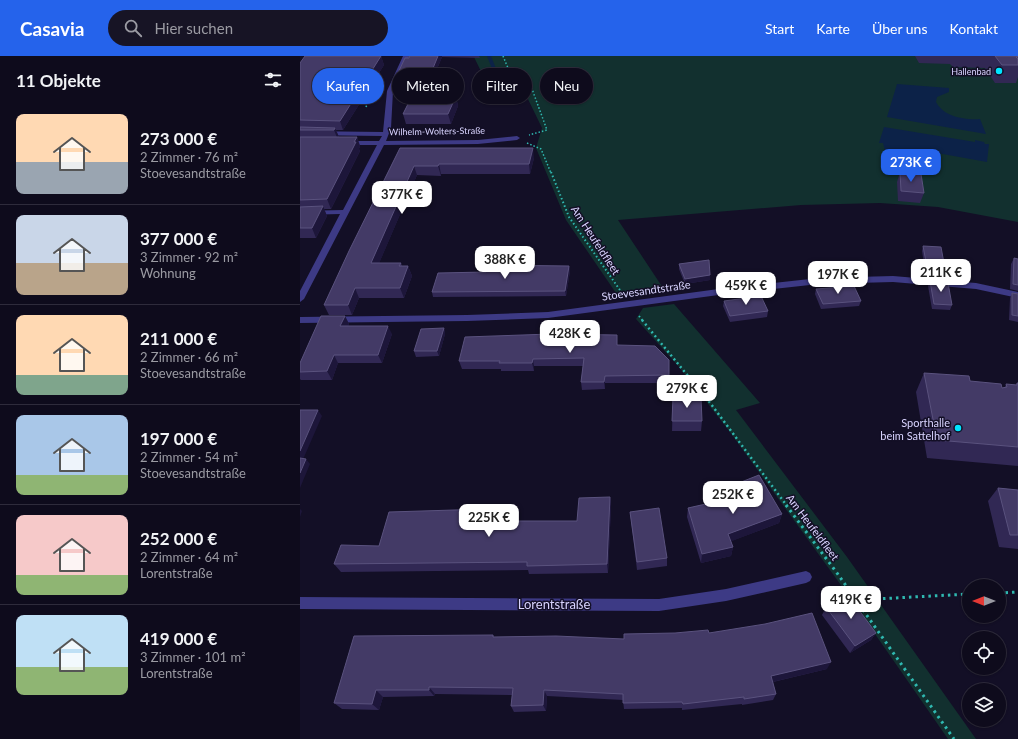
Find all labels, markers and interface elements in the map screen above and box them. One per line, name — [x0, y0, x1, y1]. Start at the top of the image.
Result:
search box — [108, 10, 388, 46]
text: Casavia — [20, 17, 84, 40]
icon: search — [122, 17, 144, 39]
text: Hier suchen — [154, 19, 233, 37]
text: Start — [765, 20, 794, 37]
text: Karte — [816, 20, 850, 37]
text: Über uns — [872, 20, 927, 37]
text: Kontakt — [949, 20, 998, 37]
place label: Hallenbad — [951, 66, 991, 77]
marker: Hallenbad — [994, 66, 1004, 76]
chip: Kaufen — [312, 68, 384, 104]
chip: Mieten — [392, 68, 464, 104]
chip: Filter — [472, 68, 532, 104]
chip: Neu — [540, 68, 593, 104]
icon: filters — [262, 69, 284, 91]
text: 11 Objekte — [16, 70, 101, 91]
street label: Wilhelm-Wolters-Straße — [389, 125, 485, 137]
text: 273 000 € — [140, 128, 217, 149]
icon: home — [48, 130, 96, 178]
text: 2 Zimmer · 76 m² — [140, 149, 238, 165]
pin: 273K € — [878, 149, 944, 183]
text: 273K € — [890, 154, 932, 170]
text: Stoevesandtstraße — [140, 165, 246, 181]
pin: 377K € — [369, 181, 435, 215]
text: 377K € — [381, 186, 423, 202]
street label: Am Heufeldfleet — [569, 203, 623, 277]
text: 377 000 € — [140, 228, 217, 249]
icon: home — [48, 231, 96, 279]
pin: 388K € — [472, 246, 538, 280]
text: 3 Zimmer · 92 m² — [140, 249, 238, 265]
text: 388K € — [484, 251, 526, 267]
pin: 211K € — [908, 259, 974, 293]
pin: 197K € — [805, 261, 871, 295]
text: 211K € — [920, 264, 962, 280]
text: Wohnung — [140, 265, 196, 281]
text: 197K € — [817, 266, 859, 282]
pin: 459K € — [713, 272, 779, 306]
street label: Stoevesandtstraße — [601, 277, 691, 303]
text: 459K € — [725, 277, 767, 293]
pin: 428K € — [537, 320, 603, 354]
text: 428K € — [549, 325, 591, 341]
text: 211 000 € — [140, 328, 217, 349]
icon: home — [48, 331, 96, 379]
text: 2 Zimmer · 66 m² — [140, 349, 238, 365]
text: Stoevesandtstraße — [140, 365, 246, 381]
pin: 279K € — [654, 375, 720, 409]
text: 279K € — [666, 380, 708, 396]
place label: Sporthalle beim Sattelhof — [880, 416, 950, 442]
marker: Sporthalle beim Sattelhof — [953, 423, 963, 433]
text: 197 000 € — [140, 428, 217, 449]
icon: home — [48, 431, 96, 479]
text: 2 Zimmer · 54 m² — [140, 449, 238, 465]
text: Stoevesandtstraße — [140, 465, 246, 481]
pin: 252K € — [700, 481, 766, 515]
text: 252K € — [712, 486, 754, 502]
street label: Am Heufeldfleet — [784, 491, 842, 563]
pin: 225K € — [456, 504, 522, 538]
text: 225K € — [468, 509, 510, 525]
text: 252 000 € — [140, 528, 217, 549]
icon: home — [48, 531, 96, 579]
text: 2 Zimmer · 64 m² — [140, 549, 238, 565]
text: Lorentstraße — [140, 565, 213, 581]
north arrow — [962, 579, 1006, 623]
map controls — [962, 579, 1006, 727]
pin: 419K € — [818, 586, 884, 620]
text: 419K € — [830, 591, 872, 607]
street label: Lorentstraße — [518, 596, 590, 612]
text: 419 000 € — [140, 628, 217, 649]
icon: home — [48, 631, 96, 679]
button: locate — [962, 631, 1006, 675]
text: 3 Zimmer · 101 m² — [140, 649, 246, 665]
text: Lorentstraße — [140, 665, 213, 681]
button: layers — [962, 683, 1006, 727]

